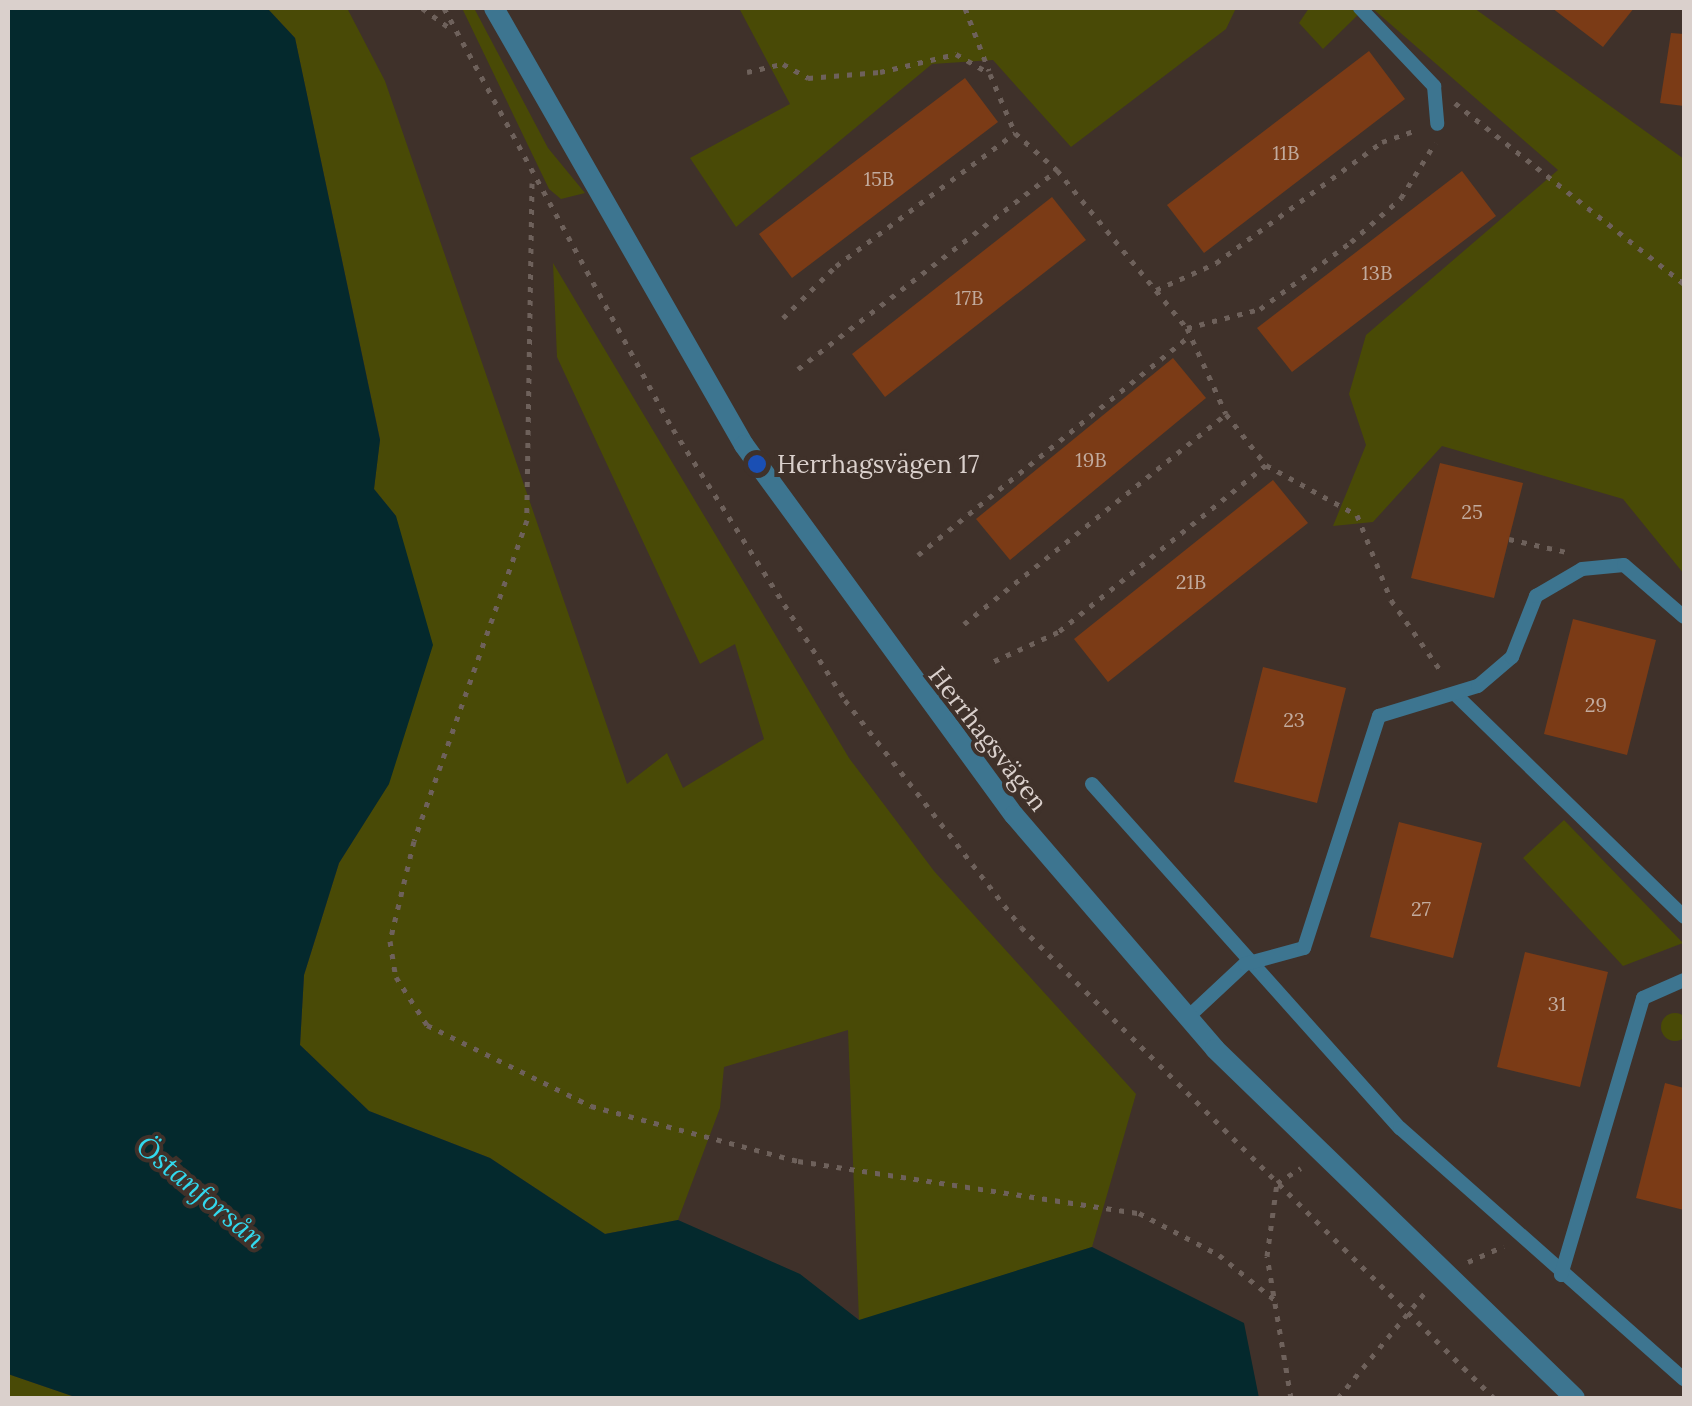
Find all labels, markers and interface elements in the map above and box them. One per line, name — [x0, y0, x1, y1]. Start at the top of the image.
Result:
house number: 11B — [1273, 140, 1299, 164]
house number: 15B — [864, 166, 894, 190]
house number: 13B — [1362, 260, 1392, 284]
house number: 17B — [955, 285, 983, 309]
house number: 19B — [1075, 447, 1107, 471]
place label: Herrhagsvägen 17 — [777, 449, 979, 479]
marker: Herrhagsvägen 17 — [746, 453, 768, 475]
house number: 25 — [1461, 499, 1483, 523]
house number: 21B — [1176, 569, 1206, 593]
street label: Herrhagsvägen — [922, 661, 1054, 817]
house number: 29 — [1585, 692, 1607, 716]
house number: 23 — [1283, 707, 1305, 731]
house number: 27 — [1411, 896, 1431, 920]
house number: 31 — [1548, 991, 1566, 1015]
water label: Östanforsån — [130, 1129, 272, 1255]

